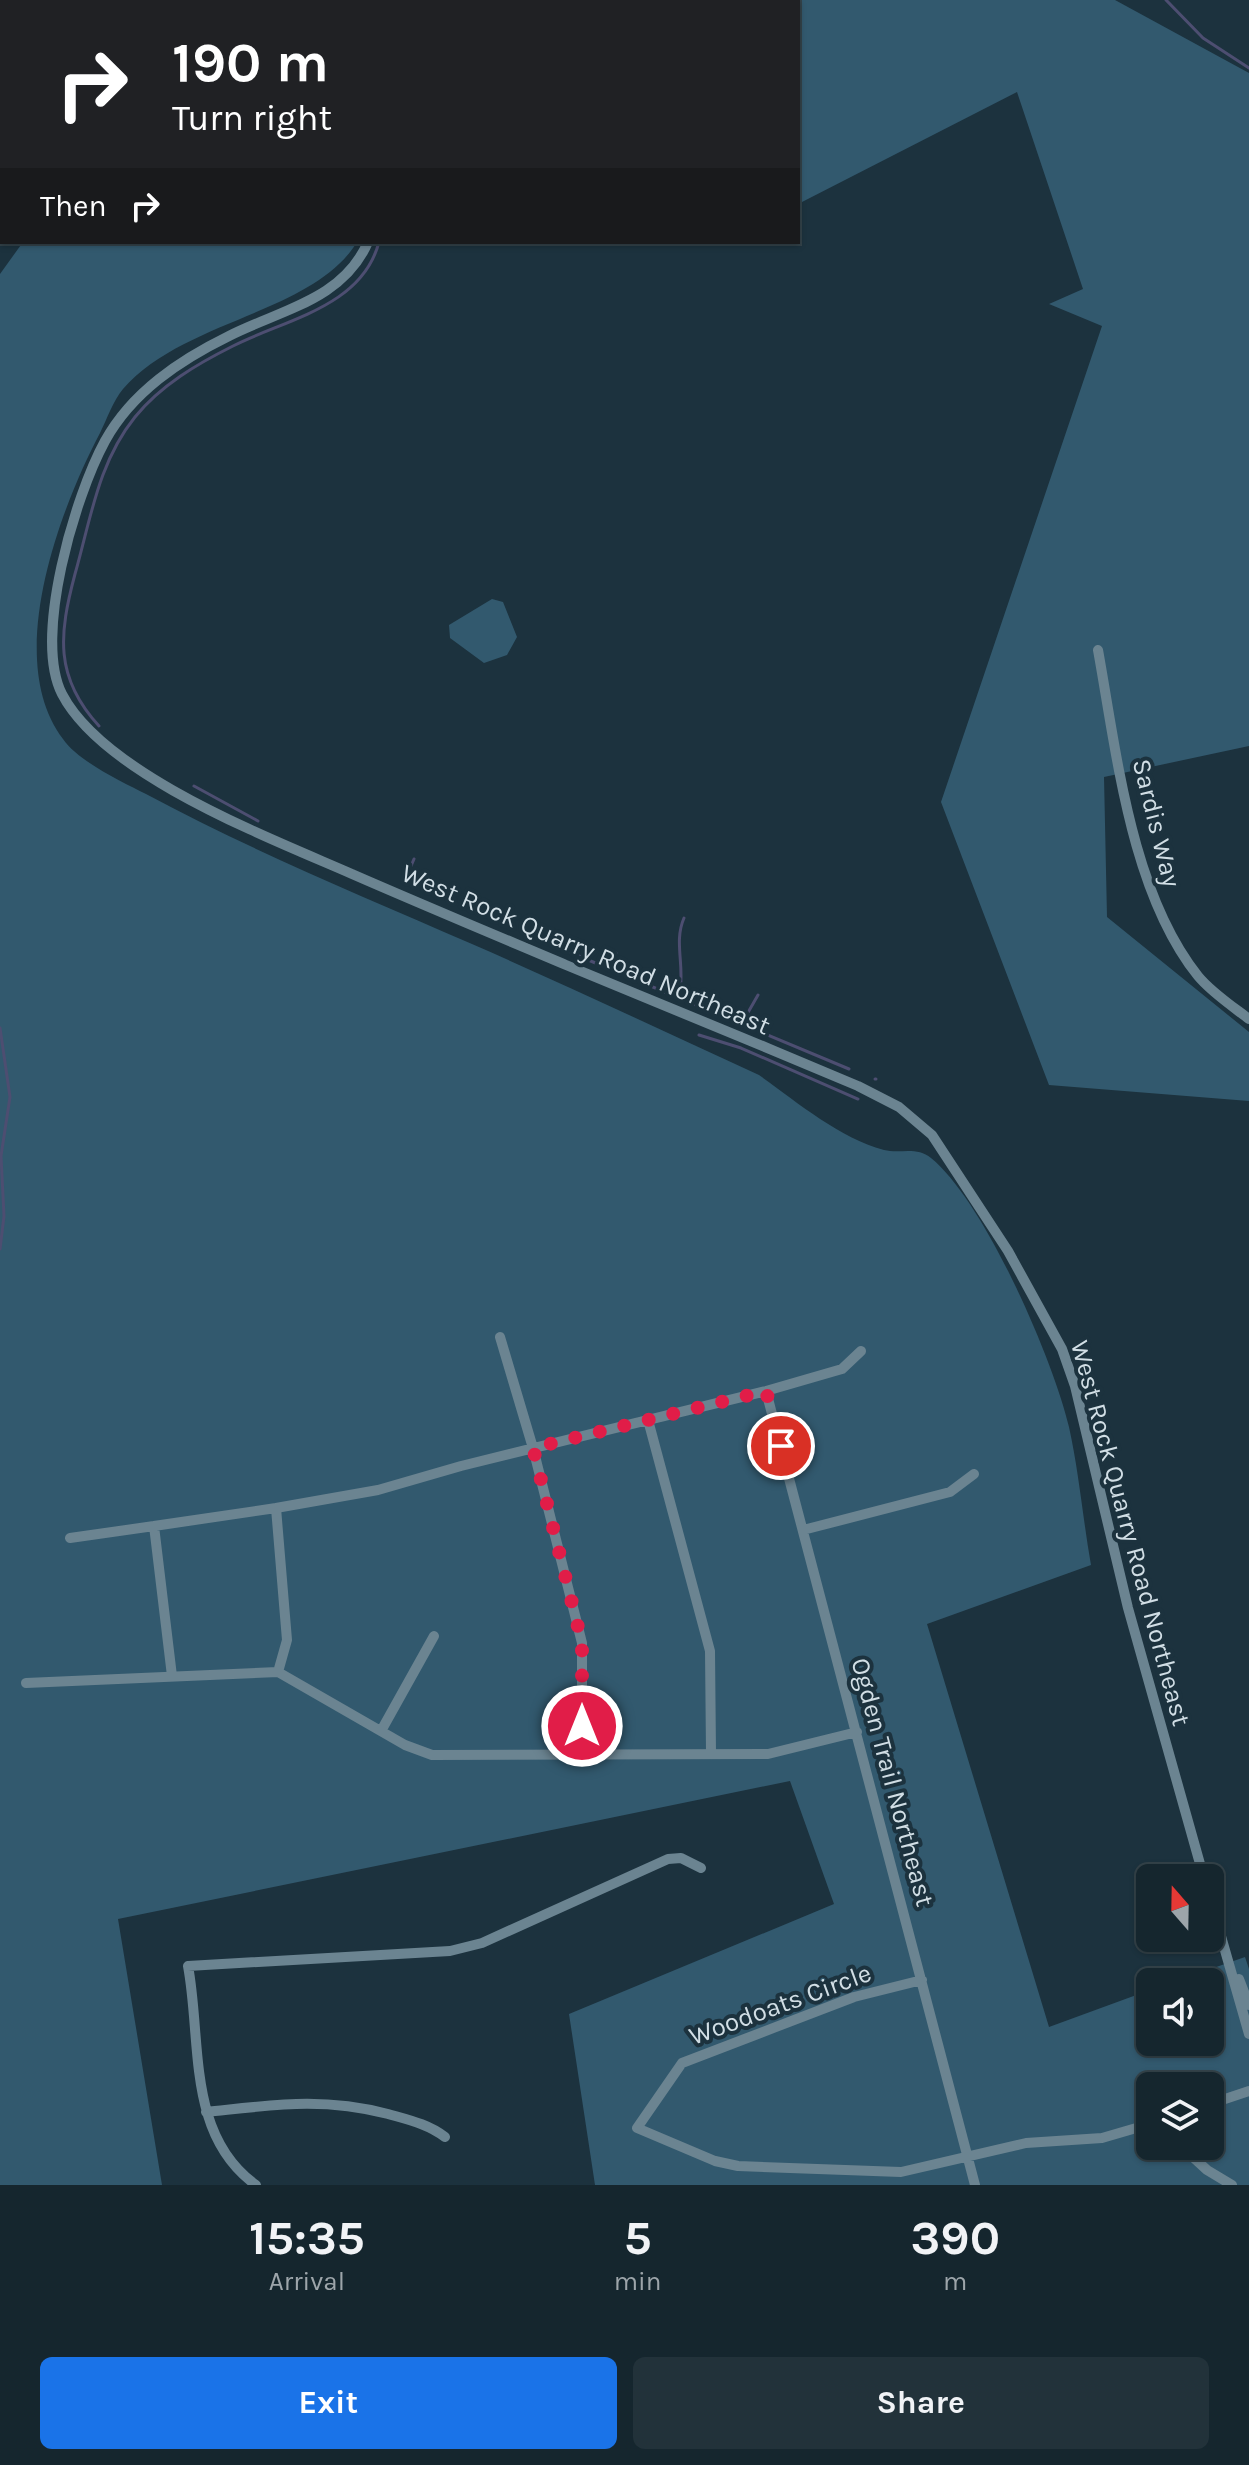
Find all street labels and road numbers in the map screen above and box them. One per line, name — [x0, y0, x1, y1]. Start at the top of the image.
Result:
street label: Sardis Way — [1126, 756, 1187, 891]
street label: West Rock Quarry Road Northeast — [397, 857, 775, 1042]
street label: West Rock Quarry Road Northeast — [1064, 1337, 1197, 1729]
street label: Ogden Trail Northeast — [844, 1654, 941, 1910]
street label: Woodoats Circle — [685, 1957, 875, 2052]

